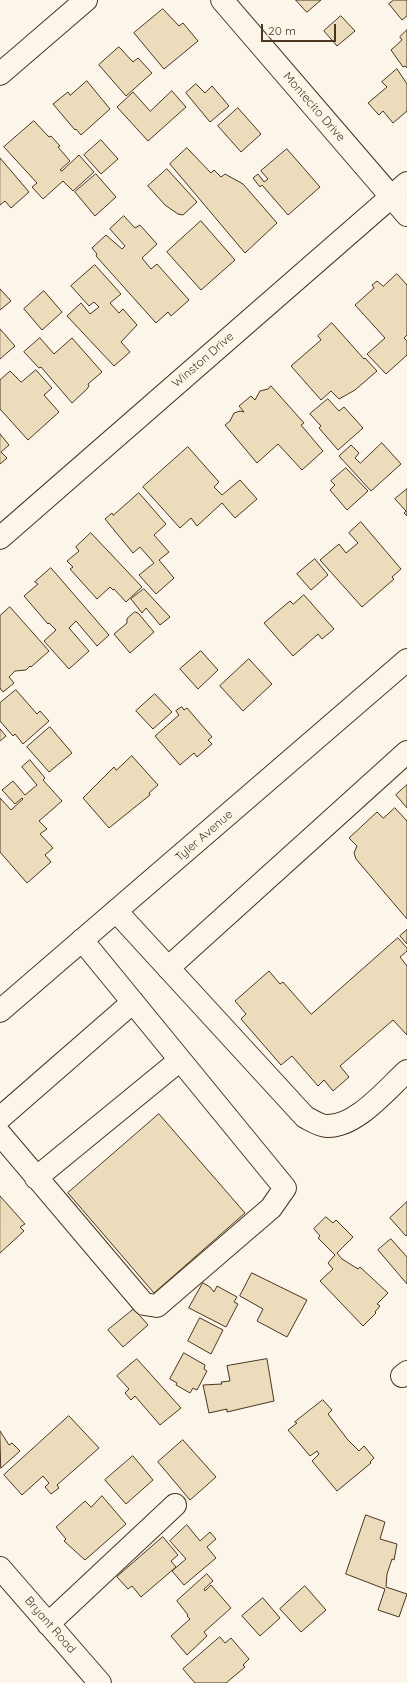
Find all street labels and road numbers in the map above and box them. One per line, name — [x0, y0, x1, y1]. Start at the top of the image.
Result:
street label: Montecito Drive — [280, 69, 348, 145]
street label: Winston Drive — [169, 329, 237, 391]
street label: Tyler Avenue — [172, 807, 236, 865]
street label: Bryant Road — [21, 1594, 79, 1656]

